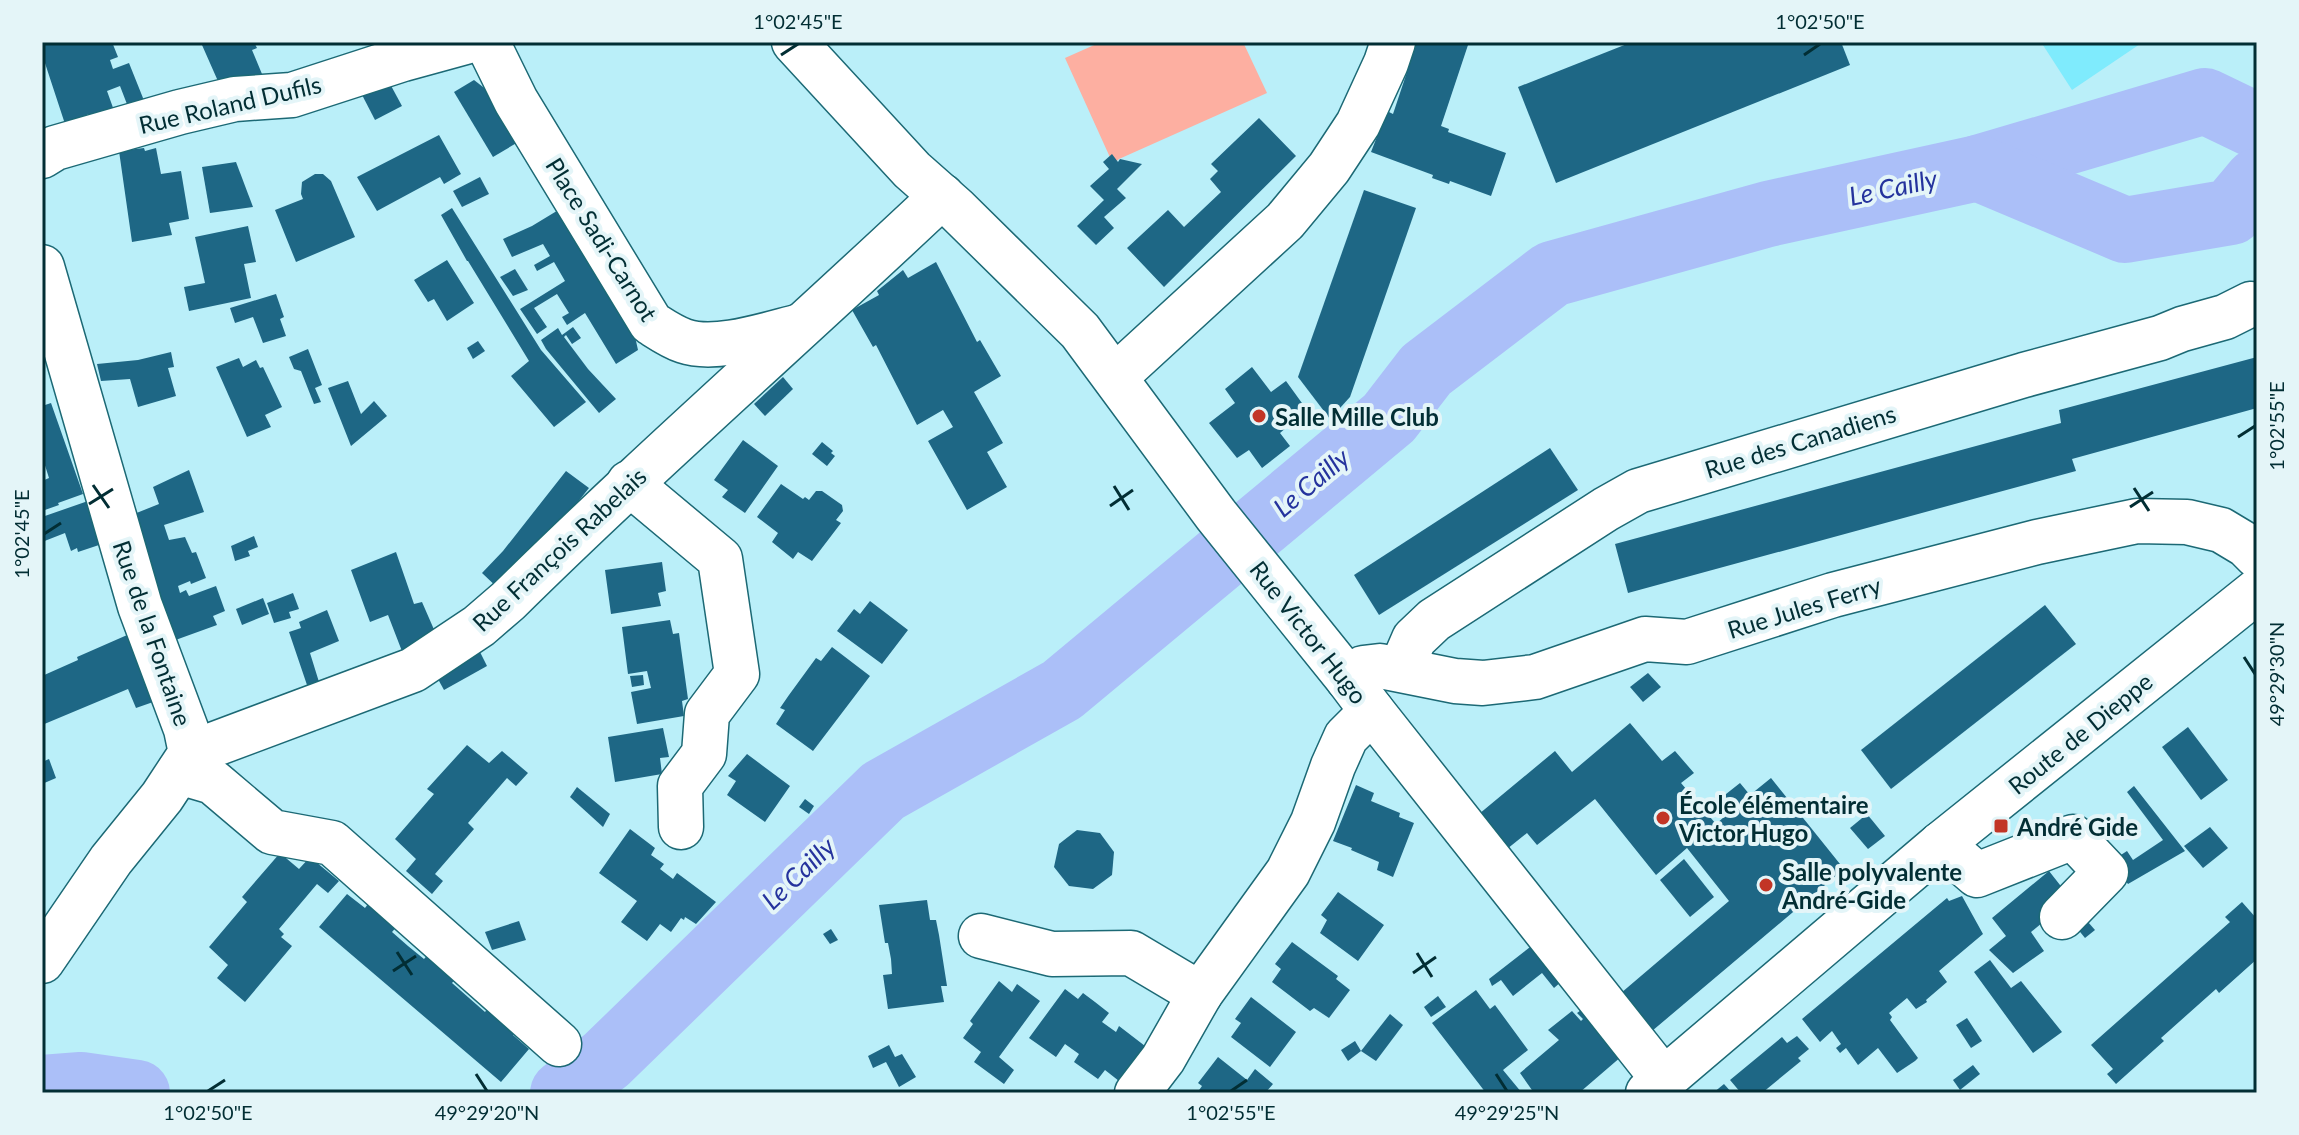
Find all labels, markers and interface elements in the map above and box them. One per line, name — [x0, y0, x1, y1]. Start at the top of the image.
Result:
text: 1°02'45"E — [753, 9, 843, 33]
text: 1°02'50"E — [1775, 9, 1865, 33]
street label: Rue Roland Dufils — [136, 69, 324, 139]
street label: Place Sadi-Carnot — [540, 152, 664, 326]
water label: Le Cailly — [1846, 162, 1941, 212]
text: 1°02'55"E — [2264, 381, 2288, 471]
street label: Rue des Canadiens — [1701, 398, 1899, 484]
place label: Salle Mille Club — [1275, 402, 1439, 431]
marker: Salle Mille Club — [1250, 407, 1268, 425]
water label: Le Cailly — [1266, 441, 1356, 523]
street label: Rue François Rabelais — [466, 461, 652, 637]
text: 1°02'45"E — [9, 489, 33, 579]
street label: Rue de la Fontaine — [108, 536, 198, 730]
street label: Rue Victor Hugo — [1244, 555, 1374, 709]
street label: Rue Jules Ferry — [1724, 570, 1885, 644]
text: 49°29'30"N — [2264, 622, 2288, 726]
street label: Route de Dieppe — [2002, 666, 2158, 800]
place label: École élémentaire Victor Hugo — [1678, 790, 1869, 847]
marker: École élémentaire Victor Hugo — [1654, 809, 1672, 827]
place label: André Gide — [2016, 812, 2138, 841]
marker: André Gide — [1992, 817, 2010, 835]
water label: Le Cailly — [755, 830, 842, 916]
place label: Salle polyvalente André-Gide — [1781, 857, 1962, 914]
marker: Salle polyvalente André-Gide — [1757, 876, 1775, 894]
text: 1°02'50"E — [163, 1100, 253, 1124]
text: 49°29'20"N — [435, 1100, 539, 1124]
text: 1°02'55"E — [1186, 1100, 1276, 1124]
text: 49°29'25"N — [1455, 1100, 1559, 1124]

